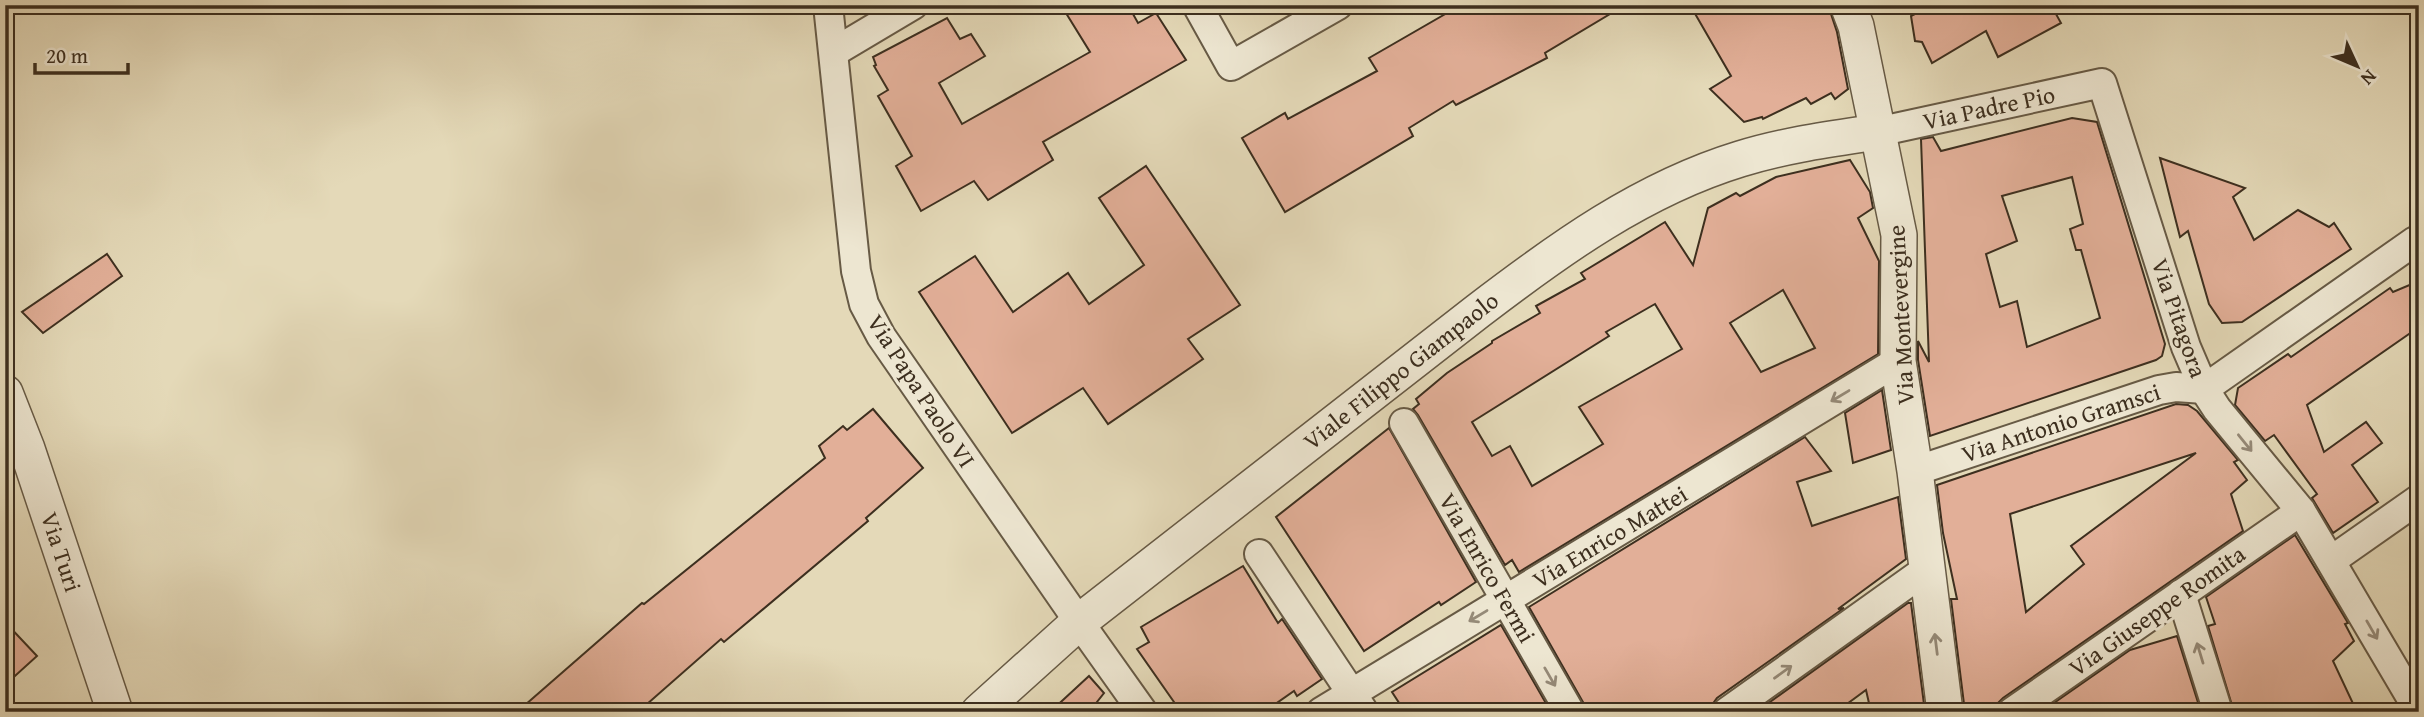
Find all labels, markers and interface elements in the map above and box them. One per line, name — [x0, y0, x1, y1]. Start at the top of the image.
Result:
scale bar — [35, 32, 128, 76]
north arrow — [2322, 32, 2392, 102]
text: 20 m — [46, 40, 88, 71]
text: N — [2355, 64, 2384, 92]
street label: Via Padre Pio — [1920, 76, 2058, 139]
street label: Via Montevergine — [1878, 224, 1923, 406]
street label: Via Pitagora — [2143, 254, 2216, 383]
street label: Viale Filippo Giampaolo — [1295, 283, 1506, 458]
street label: Via Papa Paolo VI — [859, 307, 984, 474]
street label: Via Antonio Gramsci — [1957, 374, 2165, 471]
one-way arrow — [1830, 390, 1850, 404]
one-way arrow — [2237, 433, 2253, 451]
street label: Via Enrico Mattei — [1526, 476, 1694, 597]
street label: Via Enrico Fermi — [1430, 486, 1545, 649]
street label: Via Turi — [32, 507, 91, 597]
street label: Via Giuseppe Romita — [2061, 536, 2253, 685]
one-way arrow — [1469, 610, 1489, 624]
one-way arrow — [2366, 620, 2380, 640]
one-way arrow — [1930, 633, 1943, 656]
one-way arrow — [2192, 642, 2205, 664]
one-way arrow — [1773, 665, 1792, 679]
one-way arrow — [1544, 666, 1557, 687]

